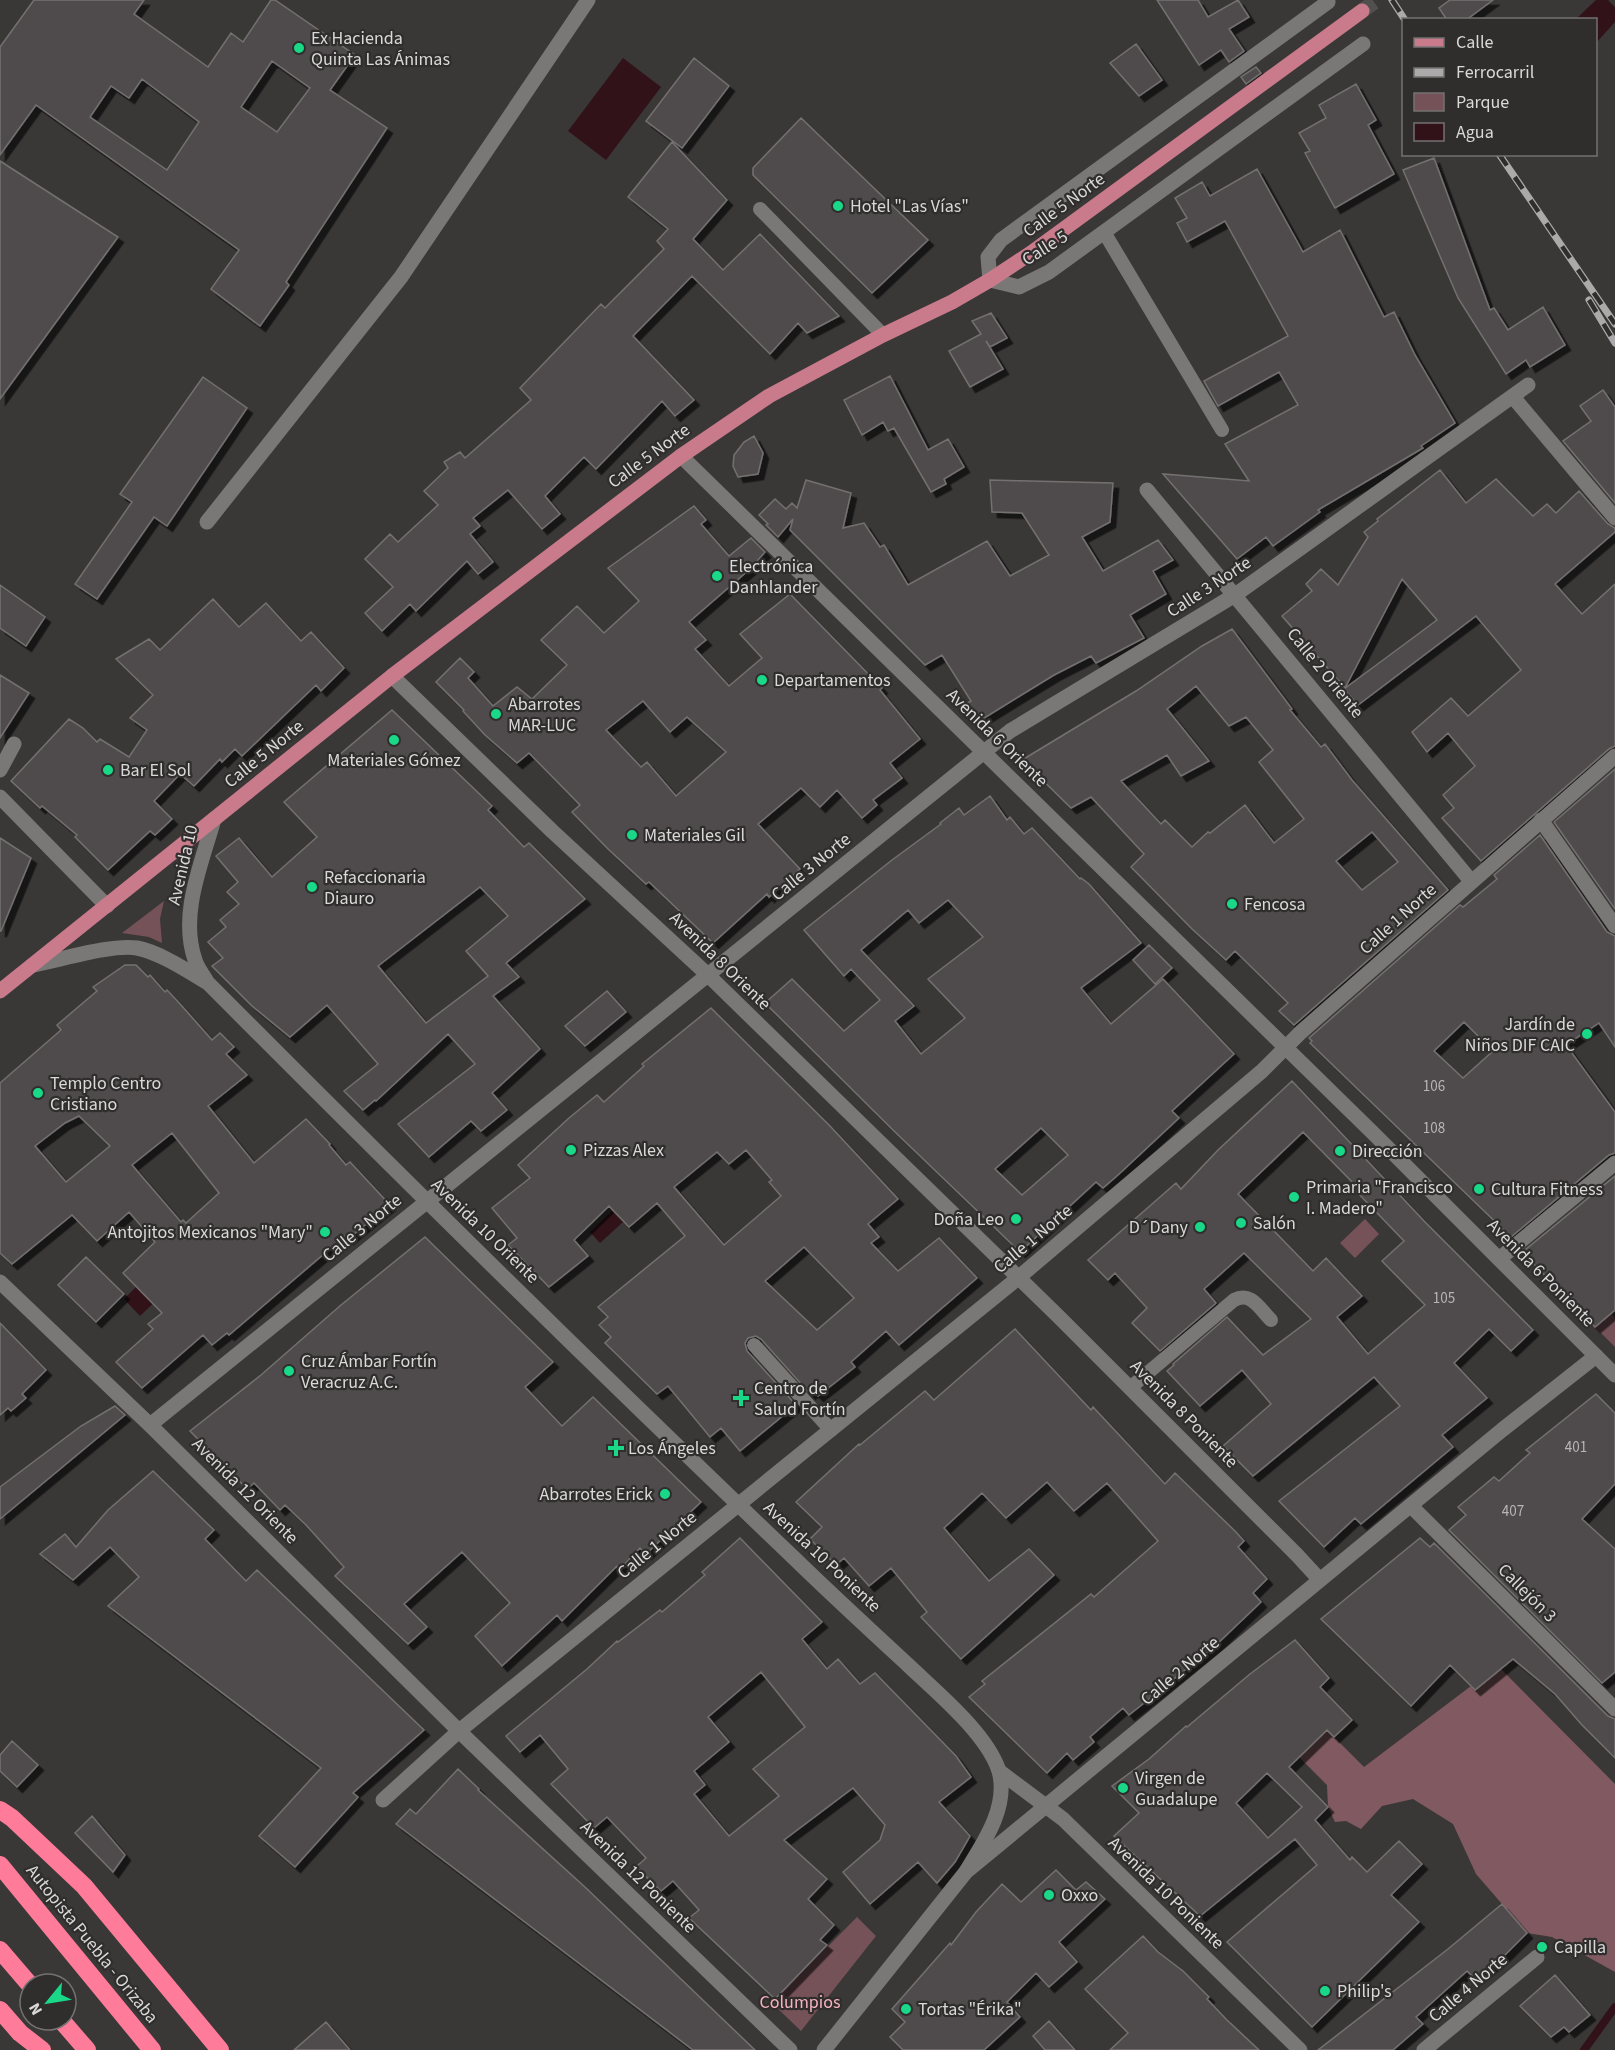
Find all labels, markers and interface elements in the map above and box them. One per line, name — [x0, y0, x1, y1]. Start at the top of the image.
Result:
legend — [1402, 18, 1597, 156]
place label: Ex Hacienda Quinta Las Ánimas — [311, 26, 450, 72]
text: Calle — [1456, 30, 1494, 55]
marker: Ex Hacienda Quinta Las Ánimas — [292, 41, 306, 55]
text: Ferrocarril — [1456, 60, 1534, 85]
text: Parque — [1456, 90, 1509, 115]
text: Agua — [1456, 120, 1494, 145]
street label: Calle 5 Norte — [1018, 167, 1110, 243]
place label: Hotel "Las Vías" — [850, 194, 969, 219]
marker: Hotel "Las Vías" — [831, 199, 845, 213]
street label: Calle 5 — [1017, 224, 1073, 272]
street label: Calle 5 Norte — [603, 418, 695, 494]
street label: Calle 3 Norte — [1162, 550, 1256, 624]
place label: Electrónica Danhlander — [729, 554, 818, 600]
marker: Electrónica Danhlander — [710, 569, 724, 583]
street label: Calle 2 Oriente — [1281, 622, 1369, 724]
place label: Departamentos — [774, 668, 891, 693]
marker: Departamentos — [755, 673, 769, 687]
street label: Avenida 6 Oriente — [941, 683, 1053, 793]
place label: Abarrotes MAR-LUC — [508, 692, 581, 738]
marker: Abarrotes MAR-LUC — [489, 707, 503, 721]
street label: Calle 5 Norte — [219, 714, 309, 794]
marker: Materiales Gómez — [387, 733, 401, 747]
place label: Materiales Gómez — [327, 748, 461, 773]
place label: Bar El Sol — [120, 758, 191, 783]
marker: Bar El Sol — [101, 763, 115, 777]
street label: Avenida 10 — [162, 822, 204, 908]
place label: Materiales Gil — [644, 823, 745, 848]
street label: Calle 3 Norte — [766, 827, 856, 907]
marker: Materiales Gil — [625, 828, 639, 842]
place label: Refaccionaria Diauro — [324, 865, 426, 911]
street label: Calle 1 Norte — [1354, 878, 1442, 960]
marker: Refaccionaria Diauro — [305, 880, 319, 894]
place label: Fencosa — [1244, 892, 1306, 917]
marker: Fencosa — [1225, 897, 1239, 911]
street label: Avenida 8 Oriente — [664, 906, 776, 1016]
place label: Jardín de Niños DIF CAIC — [1465, 1012, 1575, 1058]
marker: Jardín de Niños DIF CAIC — [1580, 1027, 1594, 1041]
place label: Templo Centro Cristiano — [50, 1071, 161, 1117]
house number: 106 — [1423, 1076, 1445, 1097]
marker: Templo Centro Cristiano — [31, 1086, 45, 1100]
house number: 108 — [1423, 1118, 1445, 1139]
place label: Pizzas Alex — [583, 1138, 664, 1163]
place label: Dirección — [1352, 1139, 1423, 1164]
marker: Pizzas Alex — [564, 1143, 578, 1157]
marker: Dirección — [1333, 1144, 1347, 1158]
street label: Avenida 10 Oriente — [425, 1173, 545, 1289]
place label: Primaria "Francisco I. Madero" — [1306, 1175, 1453, 1221]
place label: Cultura Fitness — [1491, 1177, 1603, 1202]
marker: Cultura Fitness — [1472, 1182, 1486, 1196]
street label: Calle 3 Norte — [317, 1188, 407, 1268]
marker: Primaria "Francisco I. Madero" — [1287, 1190, 1301, 1204]
street label: Calle 1 Norte — [988, 1199, 1078, 1279]
place label: Doña Leo — [933, 1207, 1004, 1232]
place label: Salón — [1253, 1211, 1296, 1236]
marker: Doña Leo — [1009, 1212, 1023, 1226]
street label: Avenida 6 Poniente — [1481, 1213, 1601, 1333]
place label: D´Dany — [1129, 1215, 1189, 1240]
marker: Salón — [1234, 1216, 1248, 1230]
place label: Antojitos Mexicanos "Mary" — [107, 1220, 313, 1245]
marker: D´Dany — [1193, 1220, 1207, 1234]
marker: Antojitos Mexicanos "Mary" — [318, 1225, 332, 1239]
house number: 105 — [1433, 1288, 1455, 1309]
place label: Cruz Ámbar Fortín Veracruz A.C. — [301, 1349, 437, 1395]
street label: Avenida 8 Poniente — [1124, 1354, 1244, 1474]
marker: Cruz Ámbar Fortín Veracruz A.C. — [282, 1364, 296, 1378]
place label: Centro de Salud Fortín — [754, 1376, 846, 1422]
marker: Centro de Salud Fortín — [732, 1389, 750, 1407]
street label: Avenida 12 Oriente — [186, 1432, 304, 1550]
place label: Los Ángeles — [628, 1436, 716, 1461]
house number: 401 — [1565, 1437, 1587, 1458]
marker: Los Ángeles — [609, 1441, 623, 1455]
place label: Abarrotes Erick — [540, 1482, 653, 1507]
marker: Abarrotes Erick — [658, 1487, 672, 1501]
street label: Avenida 10 Poniente — [758, 1496, 886, 1618]
house number: 407 — [1502, 1501, 1524, 1522]
street label: Calle 1 Norte — [612, 1505, 702, 1585]
street label: Callejón 3 — [1492, 1558, 1562, 1628]
street label: Calle 2 Norte — [1135, 1631, 1225, 1711]
place label: Virgen de Guadalupe — [1135, 1766, 1217, 1812]
marker: Virgen de Guadalupe — [1116, 1781, 1130, 1795]
street label: Avenida 12 Poniente — [574, 1815, 702, 1939]
street label: Avenida 10 Poniente — [1102, 1831, 1230, 1955]
street label: Autopista Puebla - Orizaba — [20, 1859, 164, 2029]
place label: Oxxo — [1061, 1883, 1098, 1908]
marker: Oxxo — [1042, 1888, 1056, 1902]
place label: Capilla — [1554, 1935, 1606, 1960]
marker: Capilla — [1535, 1940, 1549, 1954]
street label: Calle 4 Norte — [1423, 1948, 1513, 2028]
north arrow — [18, 1972, 78, 2032]
place label: Philip's — [1337, 1979, 1392, 2004]
marker: Philip's — [1318, 1984, 1332, 1998]
park label: Columpios — [759, 1990, 841, 2015]
place label: Tortas "Érika" — [918, 1997, 1022, 2022]
text: N — [24, 1999, 48, 2019]
marker: Tortas "Érika" — [899, 2002, 913, 2016]

